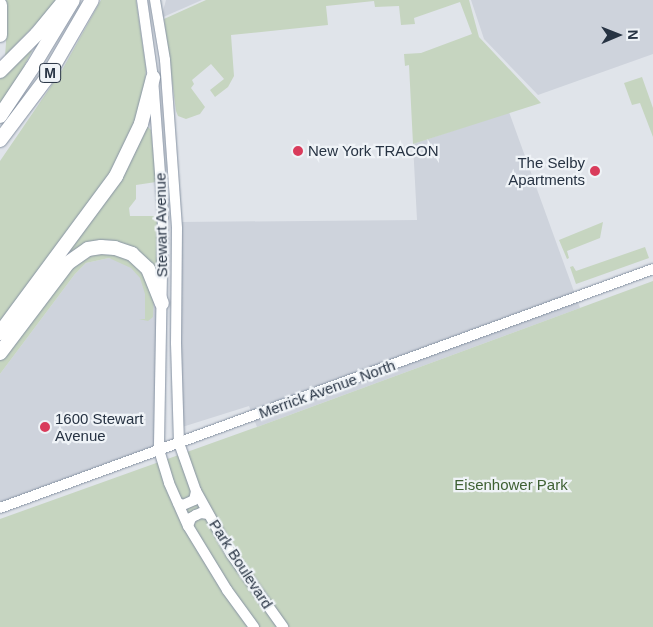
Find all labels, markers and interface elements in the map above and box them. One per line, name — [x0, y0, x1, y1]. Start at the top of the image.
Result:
north arrow — [593, 10, 643, 60]
text: N — [625, 30, 641, 40]
road number: M — [39, 62, 61, 84]
place label: New York TRACON — [308, 142, 439, 160]
marker: New York TRACON — [292, 145, 304, 157]
place label: The Selby Apartments — [508, 153, 585, 188]
marker: The Selby Apartments — [589, 165, 601, 177]
street label: Stewart Avenue — [151, 172, 171, 278]
street label: Merrick Avenue North — [256, 356, 398, 422]
place label: 1600 Stewart Avenue — [55, 409, 143, 444]
marker: 1600 Stewart Avenue — [39, 421, 51, 433]
park label: Eisenhower Park — [454, 476, 568, 494]
street label: Park Boulevard — [206, 516, 276, 612]

